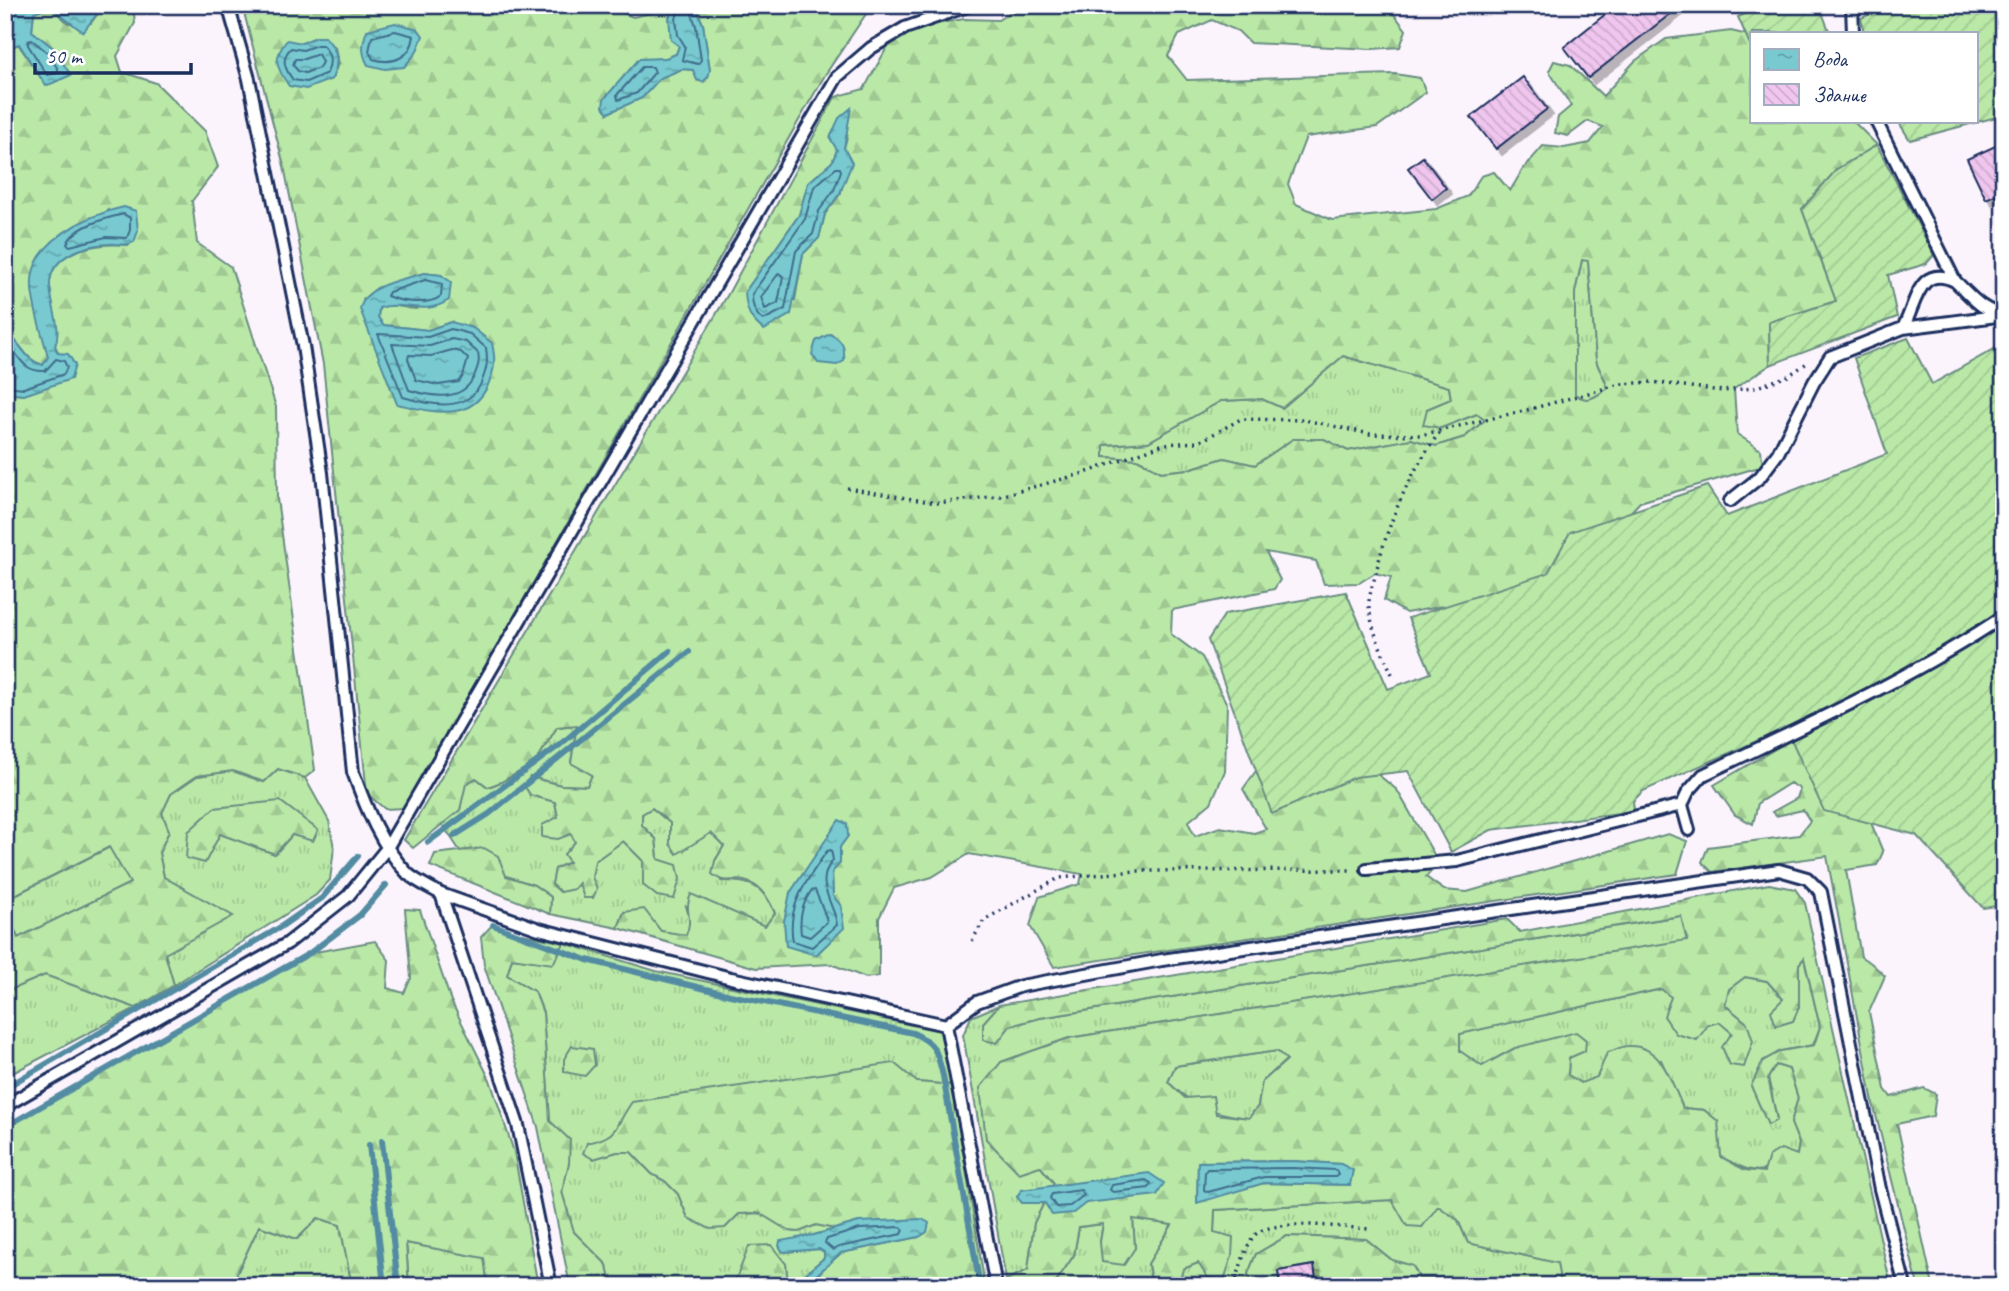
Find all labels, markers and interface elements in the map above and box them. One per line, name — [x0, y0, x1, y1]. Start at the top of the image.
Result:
scale bar — [35, 32, 191, 76]
legend — [1750, 32, 1978, 122]
text: 50 m — [46, 43, 84, 69]
text: Вода — [1813, 46, 1849, 72]
text: Здание — [1813, 82, 1867, 108]

